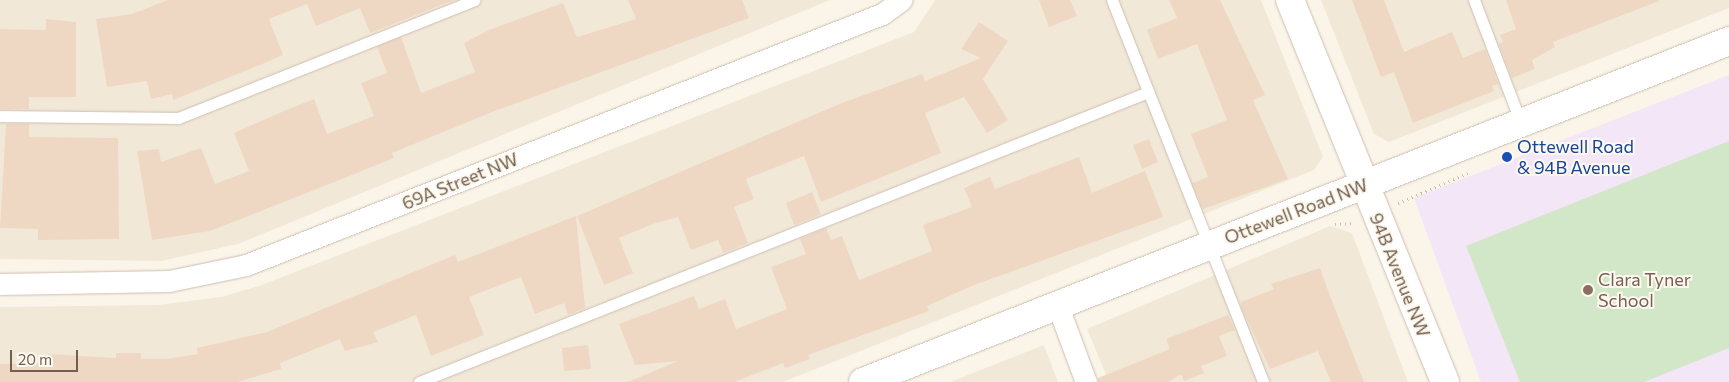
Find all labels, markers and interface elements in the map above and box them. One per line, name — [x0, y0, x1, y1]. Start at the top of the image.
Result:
place label: Ottewell Road & 94B Avenue — [1517, 136, 1634, 178]
street label: 69A Street NW — [399, 148, 521, 214]
marker: Ottewell Road & 94B Avenue — [1501, 151, 1513, 163]
street label: Ottewell Road NW — [1221, 174, 1371, 248]
street label: 94B Avenue NW — [1365, 210, 1435, 340]
place label: Clara Tyner School — [1598, 269, 1691, 312]
marker: Clara Tyner School — [1582, 284, 1594, 296]
scale bar — [12, 340, 80, 372]
text: 20 m — [18, 350, 52, 368]

